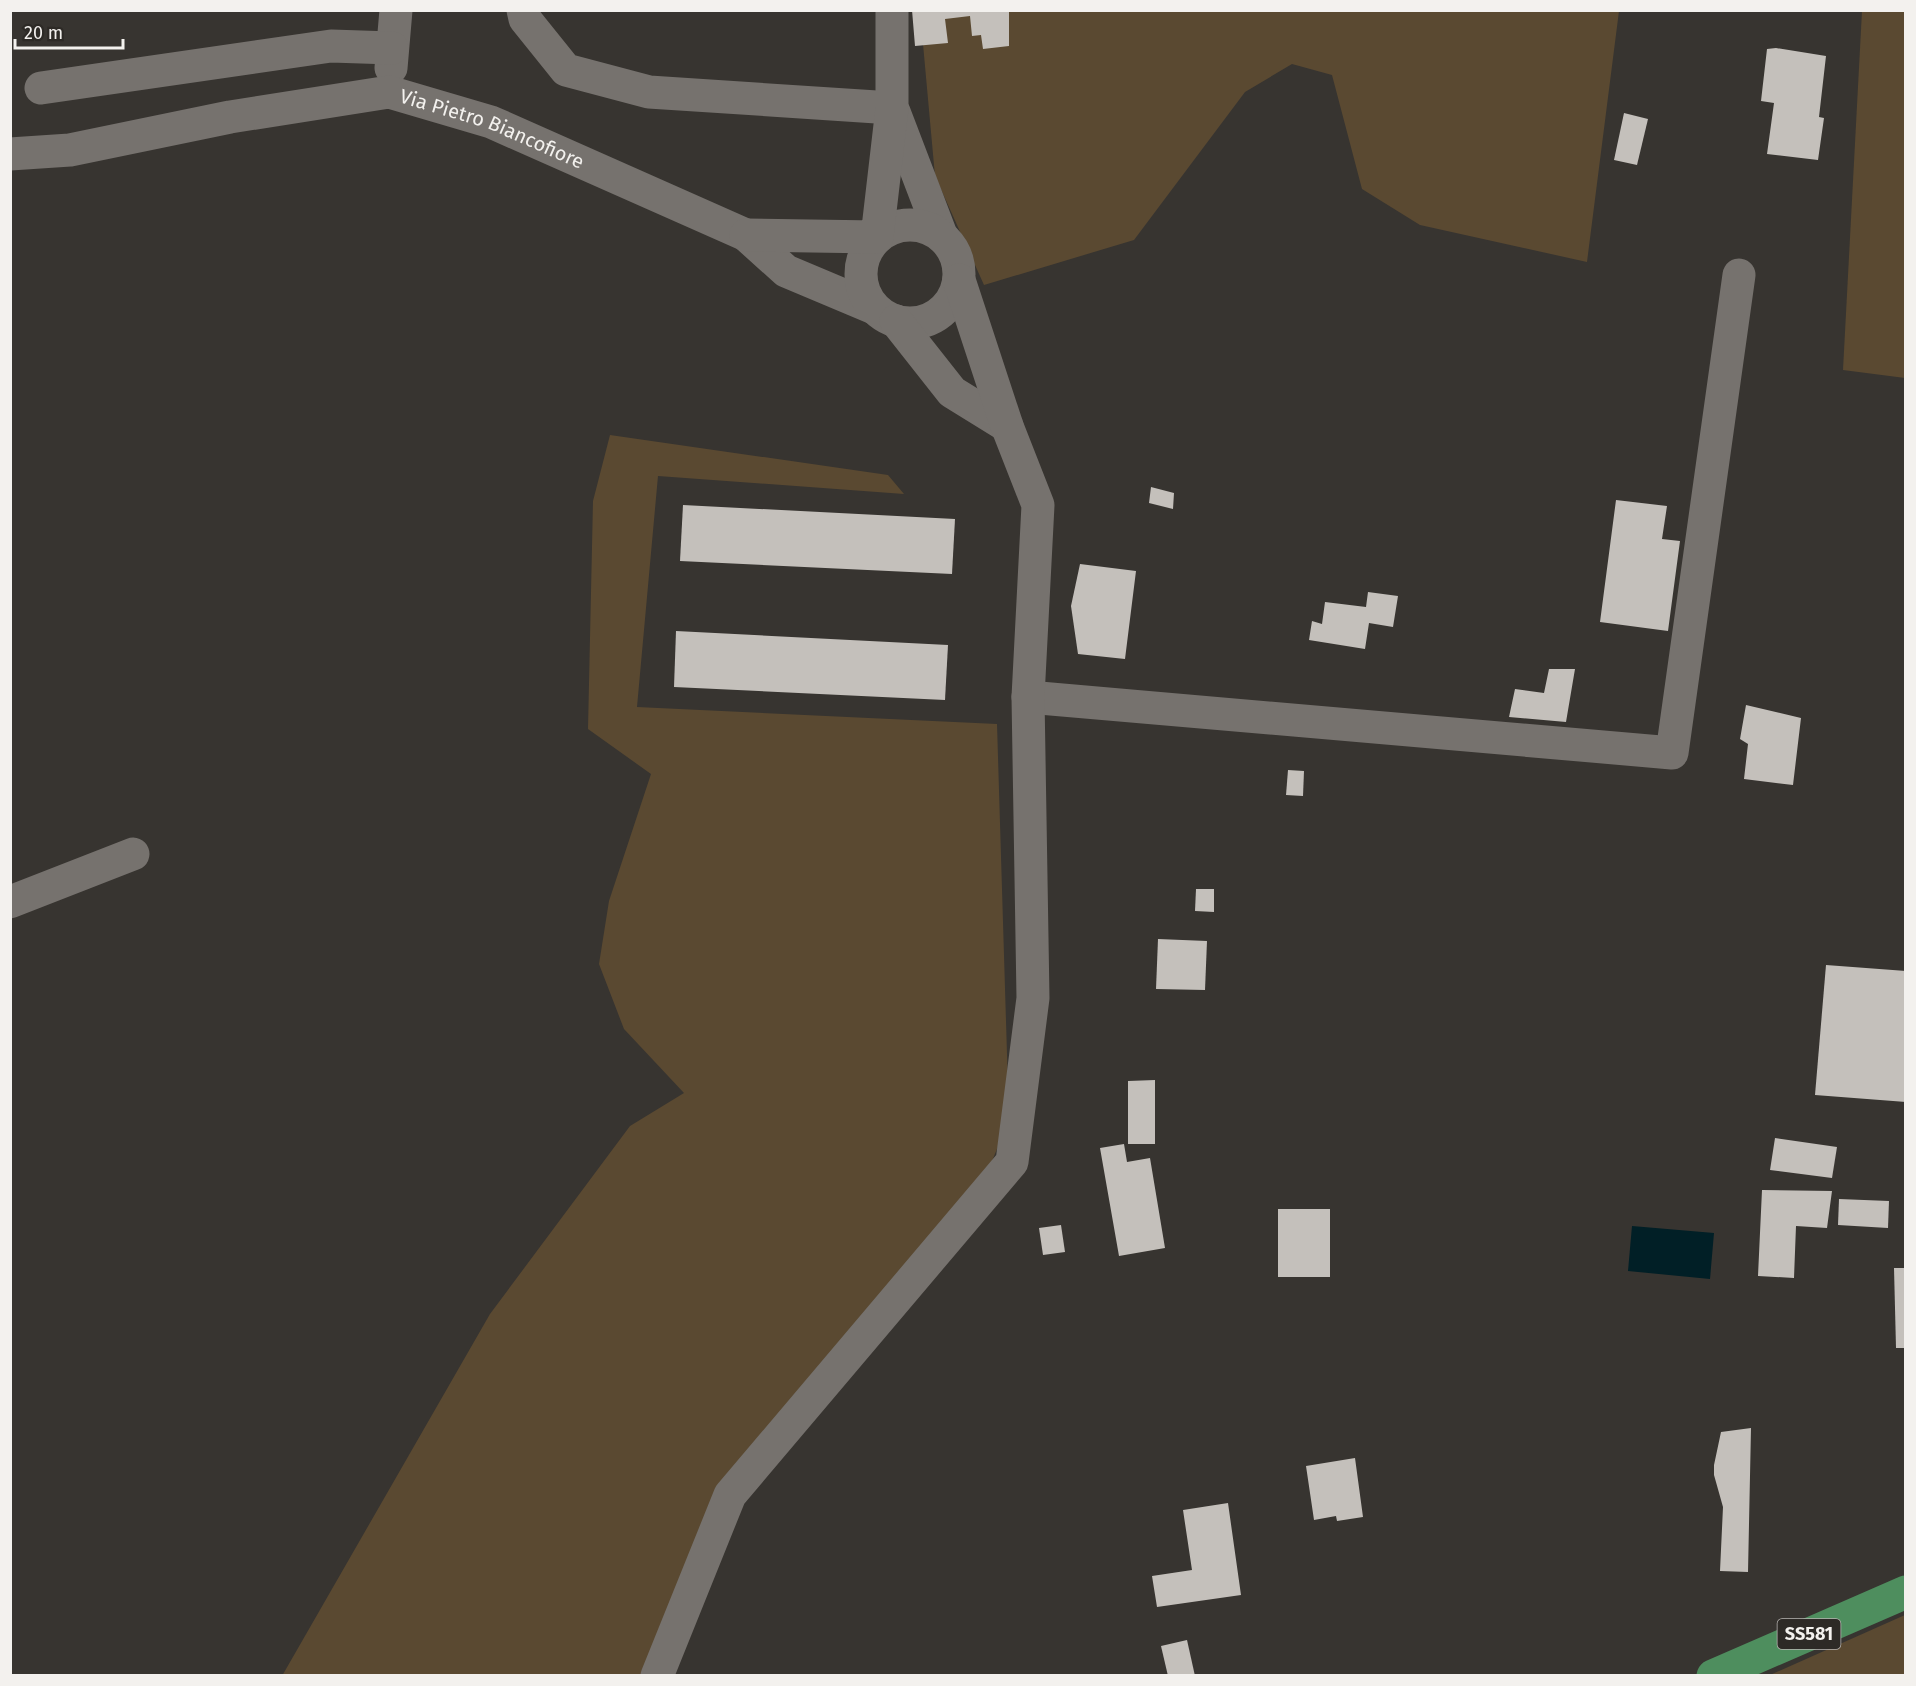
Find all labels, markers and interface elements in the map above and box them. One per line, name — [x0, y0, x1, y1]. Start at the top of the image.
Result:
scale bar — [15, 12, 123, 50]
text: 20 m — [24, 22, 63, 44]
street label: Via Pietro Biancofiore — [397, 84, 588, 174]
road number: SS581 — [1778, 1619, 1840, 1649]

